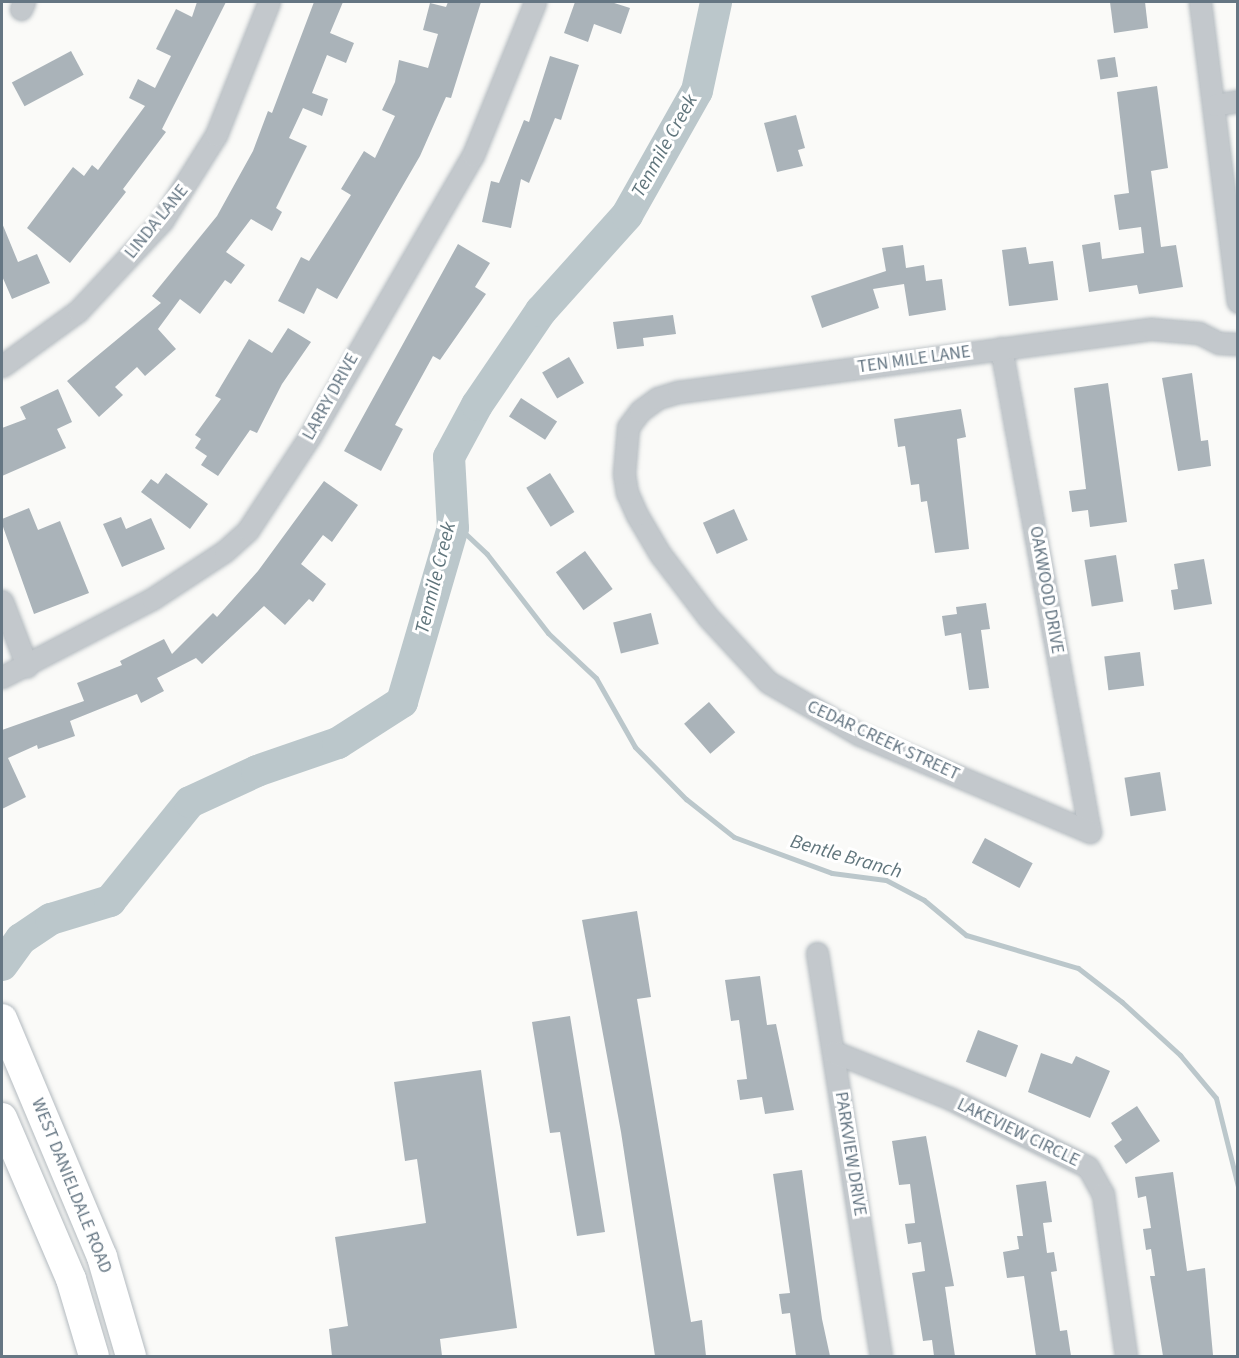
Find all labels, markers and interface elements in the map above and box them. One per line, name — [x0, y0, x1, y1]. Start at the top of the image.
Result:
water label: Tenmile Creek — [627, 90, 703, 202]
street label: LINDA LANE — [121, 181, 193, 263]
street label: TEN MILE LANE — [856, 341, 972, 379]
street label: LARRY DRIVE — [298, 350, 364, 444]
water label: Tenmile Creek — [411, 520, 461, 636]
street label: OAKWOOD DRIVE — [1024, 525, 1068, 655]
street label: CEDAR CREEK STREET — [803, 696, 963, 786]
water label: Bentle Branch — [787, 830, 905, 884]
street label: PARKVIEW DRIVE — [830, 1090, 870, 1218]
street label: LAKEVIEW CIRCLE — [953, 1094, 1083, 1172]
street label: WEST DANIELDALE ROAD — [26, 1095, 116, 1277]

